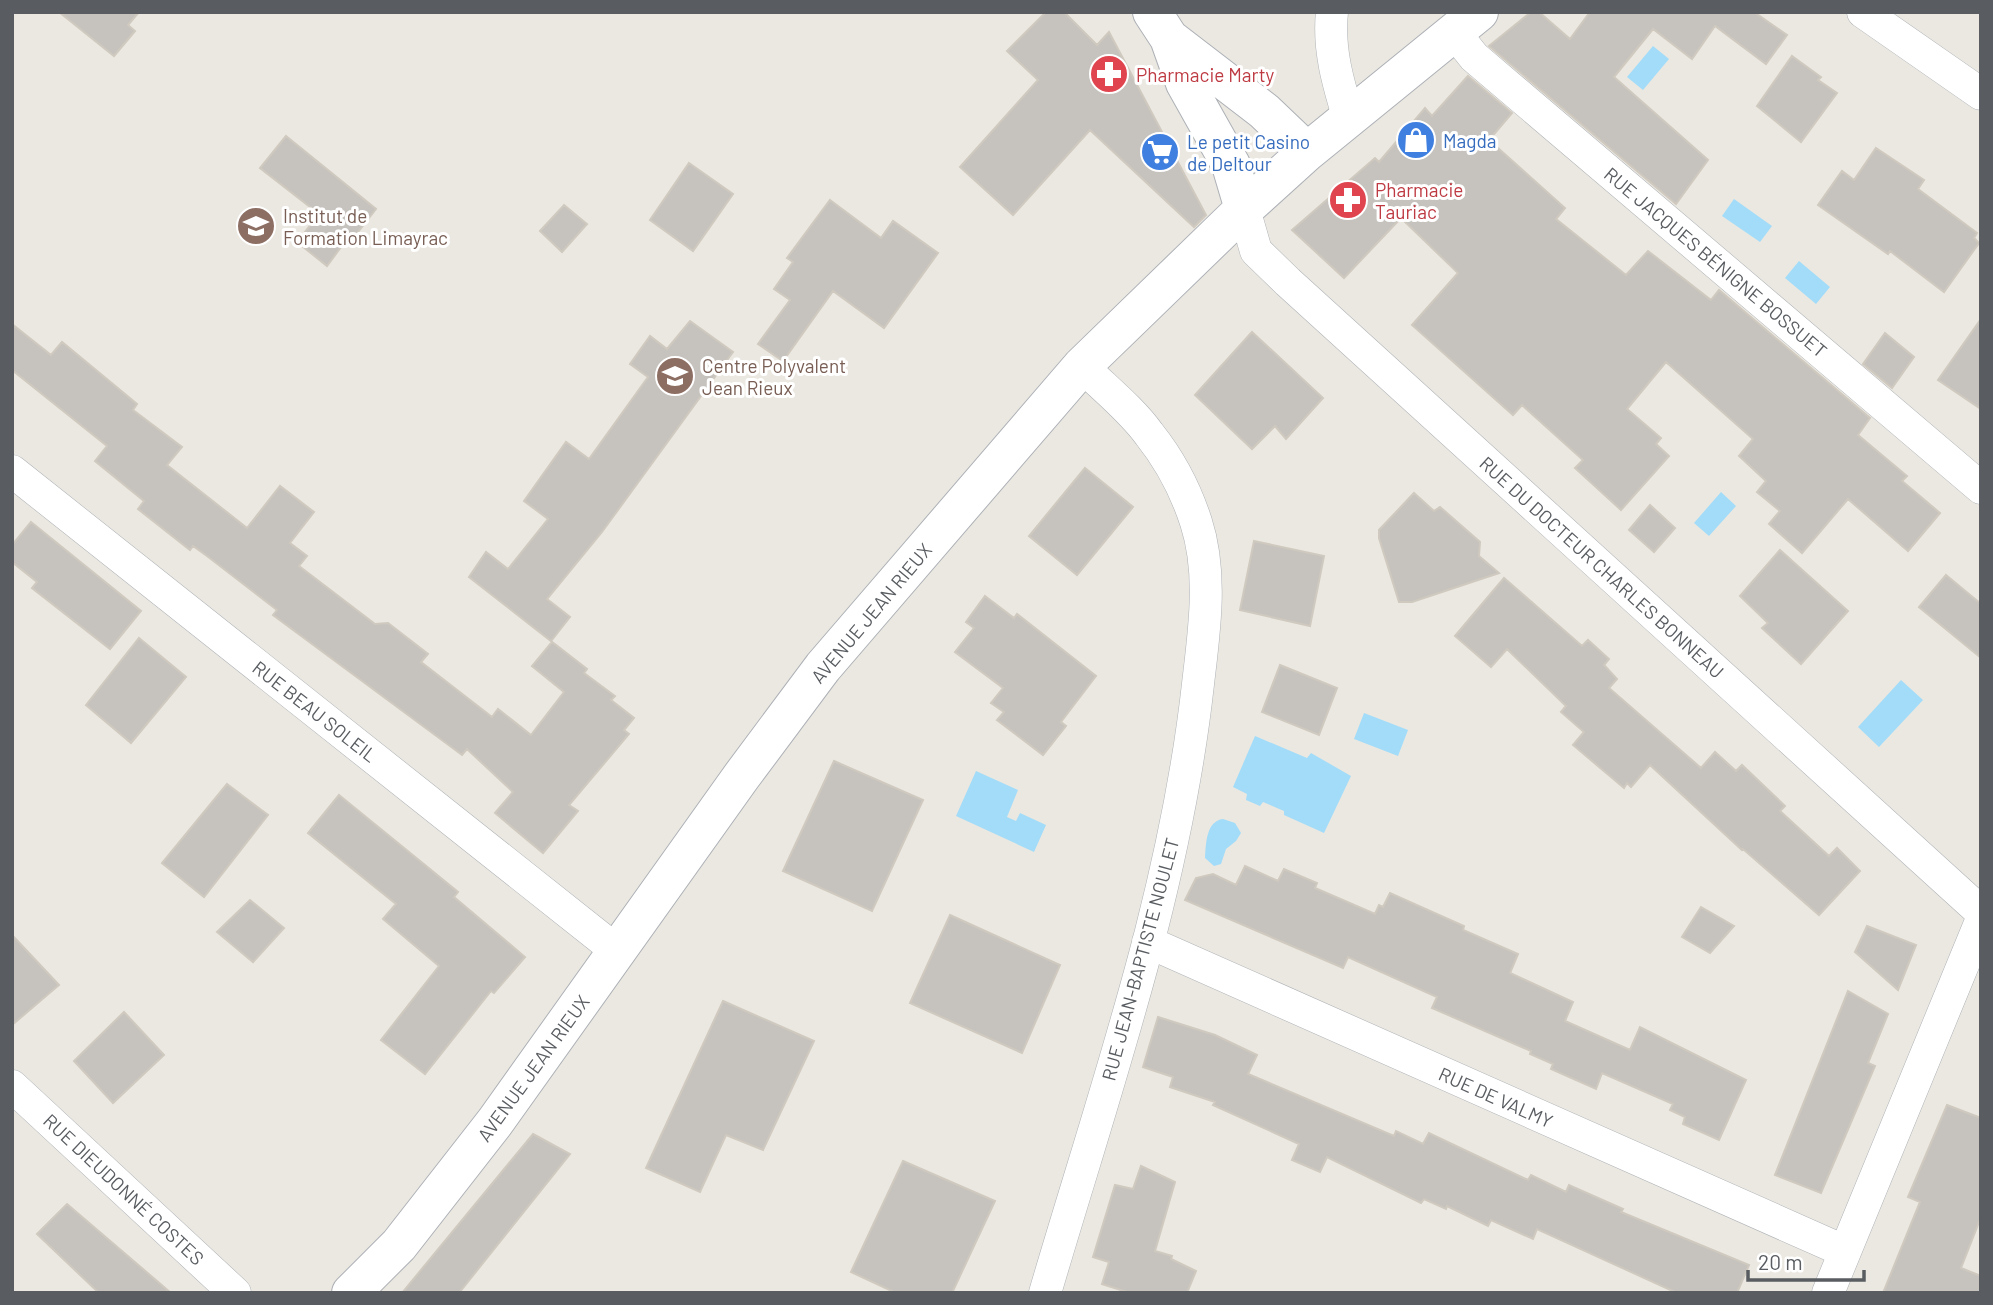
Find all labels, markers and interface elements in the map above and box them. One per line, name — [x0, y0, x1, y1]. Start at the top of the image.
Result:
pharmacy icon: Pharmacie Marty — [1088, 53, 1130, 95]
place label: Pharmacie Marty — [1136, 63, 1275, 86]
shop icon: Magda — [1395, 119, 1437, 161]
place label: Magda — [1443, 129, 1497, 152]
place label: Le petit Casino de Deltour — [1187, 130, 1310, 175]
supermarket icon: Le petit Casino de Deltour — [1139, 131, 1181, 173]
street label: RUE JACQUES BÉNIGNE BOSSUET — [1600, 162, 1832, 362]
place label: Pharmacie Tauriac — [1375, 178, 1463, 223]
pharmacy icon: Pharmacie Tauriac — [1327, 179, 1369, 221]
place label: Institut de Formation Limayrac — [283, 204, 448, 249]
school or university icon: Institut de Formation Limayrac — [235, 205, 277, 247]
place label: Centre Polyvalent Jean Rieux — [702, 354, 846, 399]
school or university icon: Centre Polyvalent Jean Rieux — [654, 355, 696, 397]
street label: RUE DU DOCTEUR CHARLES BONNEAU — [1475, 451, 1729, 683]
street label: AVENUE JEAN RIEUX — [806, 538, 936, 688]
street label: RUE BEAU SOLEIL — [248, 655, 382, 767]
street label: RUE JEAN-BAPTISTE NOULET — [1096, 835, 1184, 1083]
street label: AVENUE JEAN RIEUX — [472, 990, 594, 1146]
street label: RUE DE VALMY — [1435, 1062, 1557, 1132]
street label: RUE DIEUDONNÉ COSTES — [39, 1109, 209, 1269]
scale bar — [1748, 1238, 1864, 1282]
text: 20 m — [1758, 1249, 1803, 1274]

